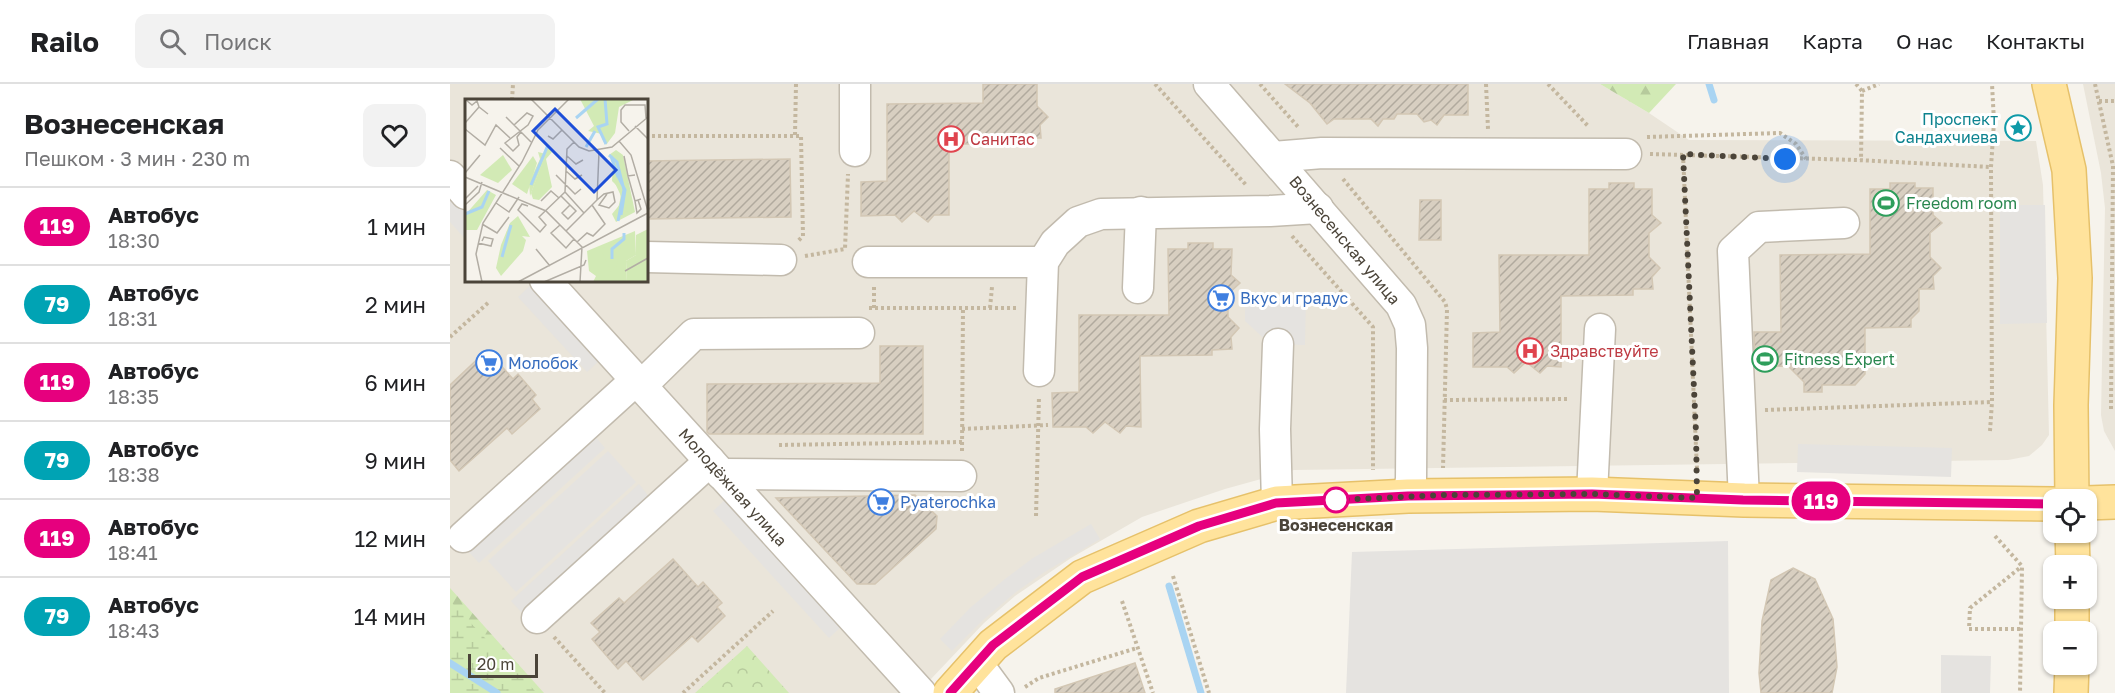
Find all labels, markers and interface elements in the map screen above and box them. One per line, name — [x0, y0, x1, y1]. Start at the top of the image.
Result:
search box — [135, 14, 555, 68]
text: Railo — [30, 25, 99, 58]
icon: search — [156, 25, 189, 58]
text: Поиск — [204, 28, 272, 55]
text: Главная — [1687, 28, 1769, 54]
text: Карта — [1802, 28, 1863, 54]
text: О нас — [1896, 28, 1953, 54]
text: Контакты — [1986, 28, 2085, 54]
inset map — [465, 99, 648, 282]
button: heart — [363, 104, 426, 167]
text: Вознесенская — [24, 107, 224, 140]
place label: Проспект Сандахчиева — [1895, 109, 1998, 147]
place icon: Проспект Сандахчиева — [2003, 113, 2033, 143]
hospital icon: Санитас — [936, 124, 966, 154]
place label: Санитас — [970, 129, 1035, 149]
your location — [1770, 144, 1800, 174]
text: Пешком · 3 мин · 230 m — [24, 146, 250, 170]
street label: Вознесенская улица — [1285, 171, 1405, 309]
sports icon: Freedom room — [1871, 188, 1901, 218]
place label: Freedom room — [1906, 193, 2017, 213]
text: Автобус — [108, 201, 199, 228]
text: 119 — [40, 213, 74, 239]
text: 1 мин — [367, 213, 426, 240]
text: 18:30 — [108, 228, 160, 252]
text: Автобус — [108, 279, 199, 306]
supermarket icon: Вкус и градус — [1206, 283, 1236, 313]
place label: Вкус и градус — [1240, 288, 1349, 308]
text: 79 — [45, 291, 69, 317]
text: 2 мин — [365, 291, 426, 318]
text: 18:31 — [108, 306, 157, 330]
hospital icon: Здравствуйте — [1515, 336, 1545, 366]
place label: Здравствуйте — [1550, 341, 1659, 361]
sports icon: Fitness Expert — [1750, 344, 1780, 374]
supermarket icon: Молобок — [474, 348, 504, 378]
place label: Fitness Expert — [1784, 349, 1895, 369]
place label: Молобок — [508, 353, 578, 373]
text: Автобус — [108, 357, 199, 384]
text: 119 — [40, 369, 74, 395]
text: 6 мин — [365, 369, 426, 396]
text: 18:35 — [108, 384, 159, 408]
street label: Молодёжная улица — [675, 424, 791, 550]
text: Автобус — [108, 435, 199, 462]
text: 79 — [45, 447, 69, 473]
text: 9 мин — [365, 447, 426, 474]
text: 18:38 — [108, 462, 160, 486]
line badge: 119 — [1786, 482, 1856, 520]
supermarket icon: Pyaterochka — [866, 487, 896, 517]
marker: Вознесенская — [1323, 487, 1349, 513]
text: 119 — [1804, 488, 1838, 514]
map controls — [2043, 489, 2097, 675]
button: locate — [2043, 489, 2097, 543]
place label: Pyaterochka — [900, 492, 996, 512]
text: Автобус — [108, 513, 199, 540]
place label: Вознесенская — [1279, 515, 1393, 535]
text: 119 — [40, 525, 74, 551]
text: 12 мин — [354, 525, 426, 552]
text: 18:41 — [108, 540, 158, 564]
button: + — [2043, 555, 2097, 609]
text: Автобус — [108, 591, 199, 618]
text: 79 — [45, 603, 69, 629]
text: 14 мин — [354, 603, 426, 630]
text: 18:43 — [108, 618, 160, 642]
button: − — [2043, 621, 2097, 675]
scale bar — [468, 651, 538, 678]
text: 20 m — [477, 654, 514, 674]

